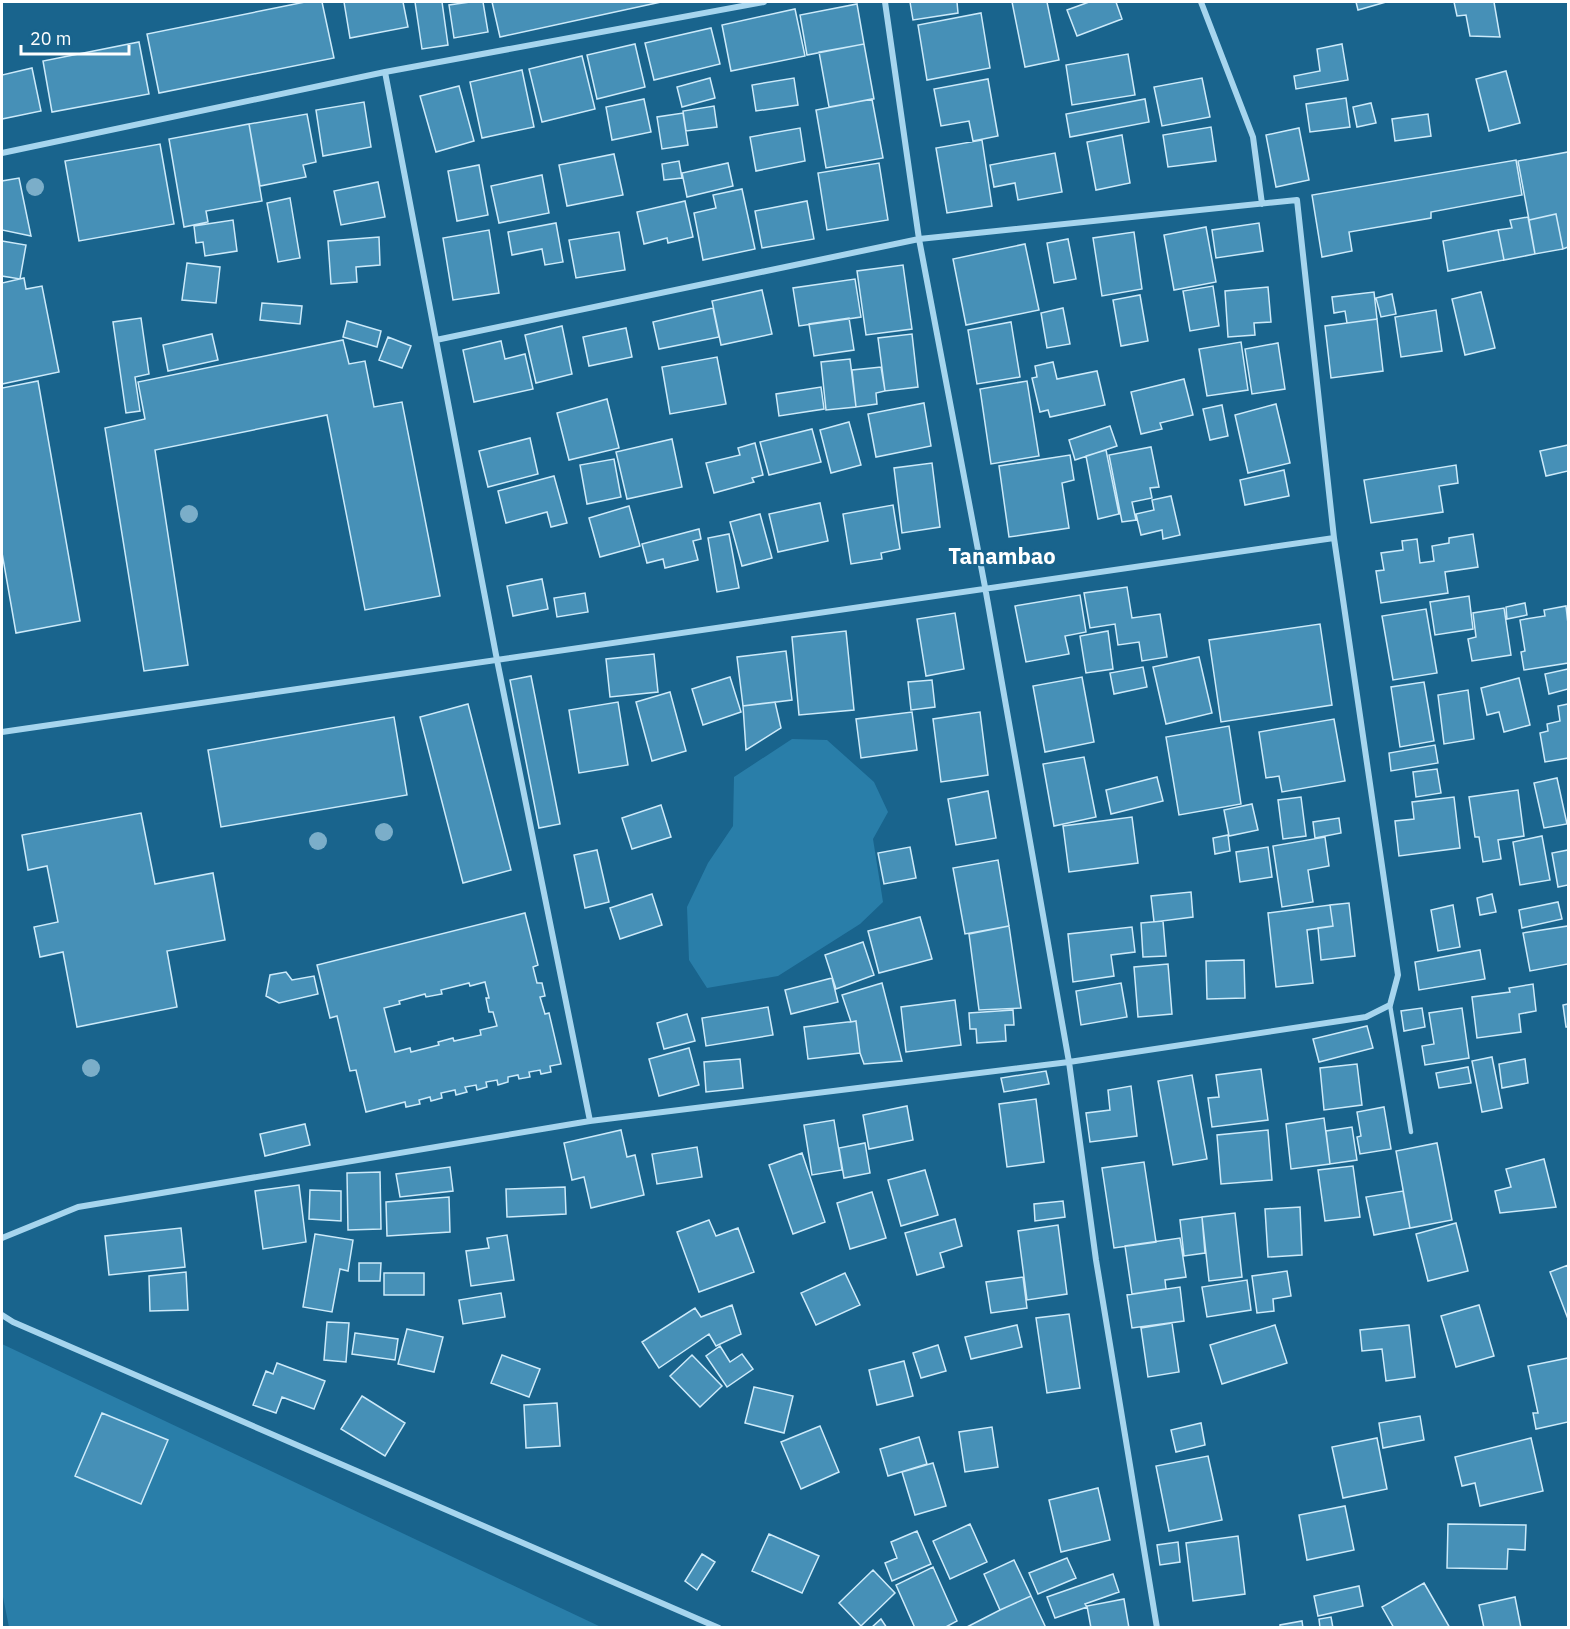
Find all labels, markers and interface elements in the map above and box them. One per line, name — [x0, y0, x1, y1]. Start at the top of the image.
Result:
scale bar — [21, 18, 129, 56]
text: 20 m — [30, 27, 72, 50]
district label: Tanambao — [948, 541, 1056, 570]

